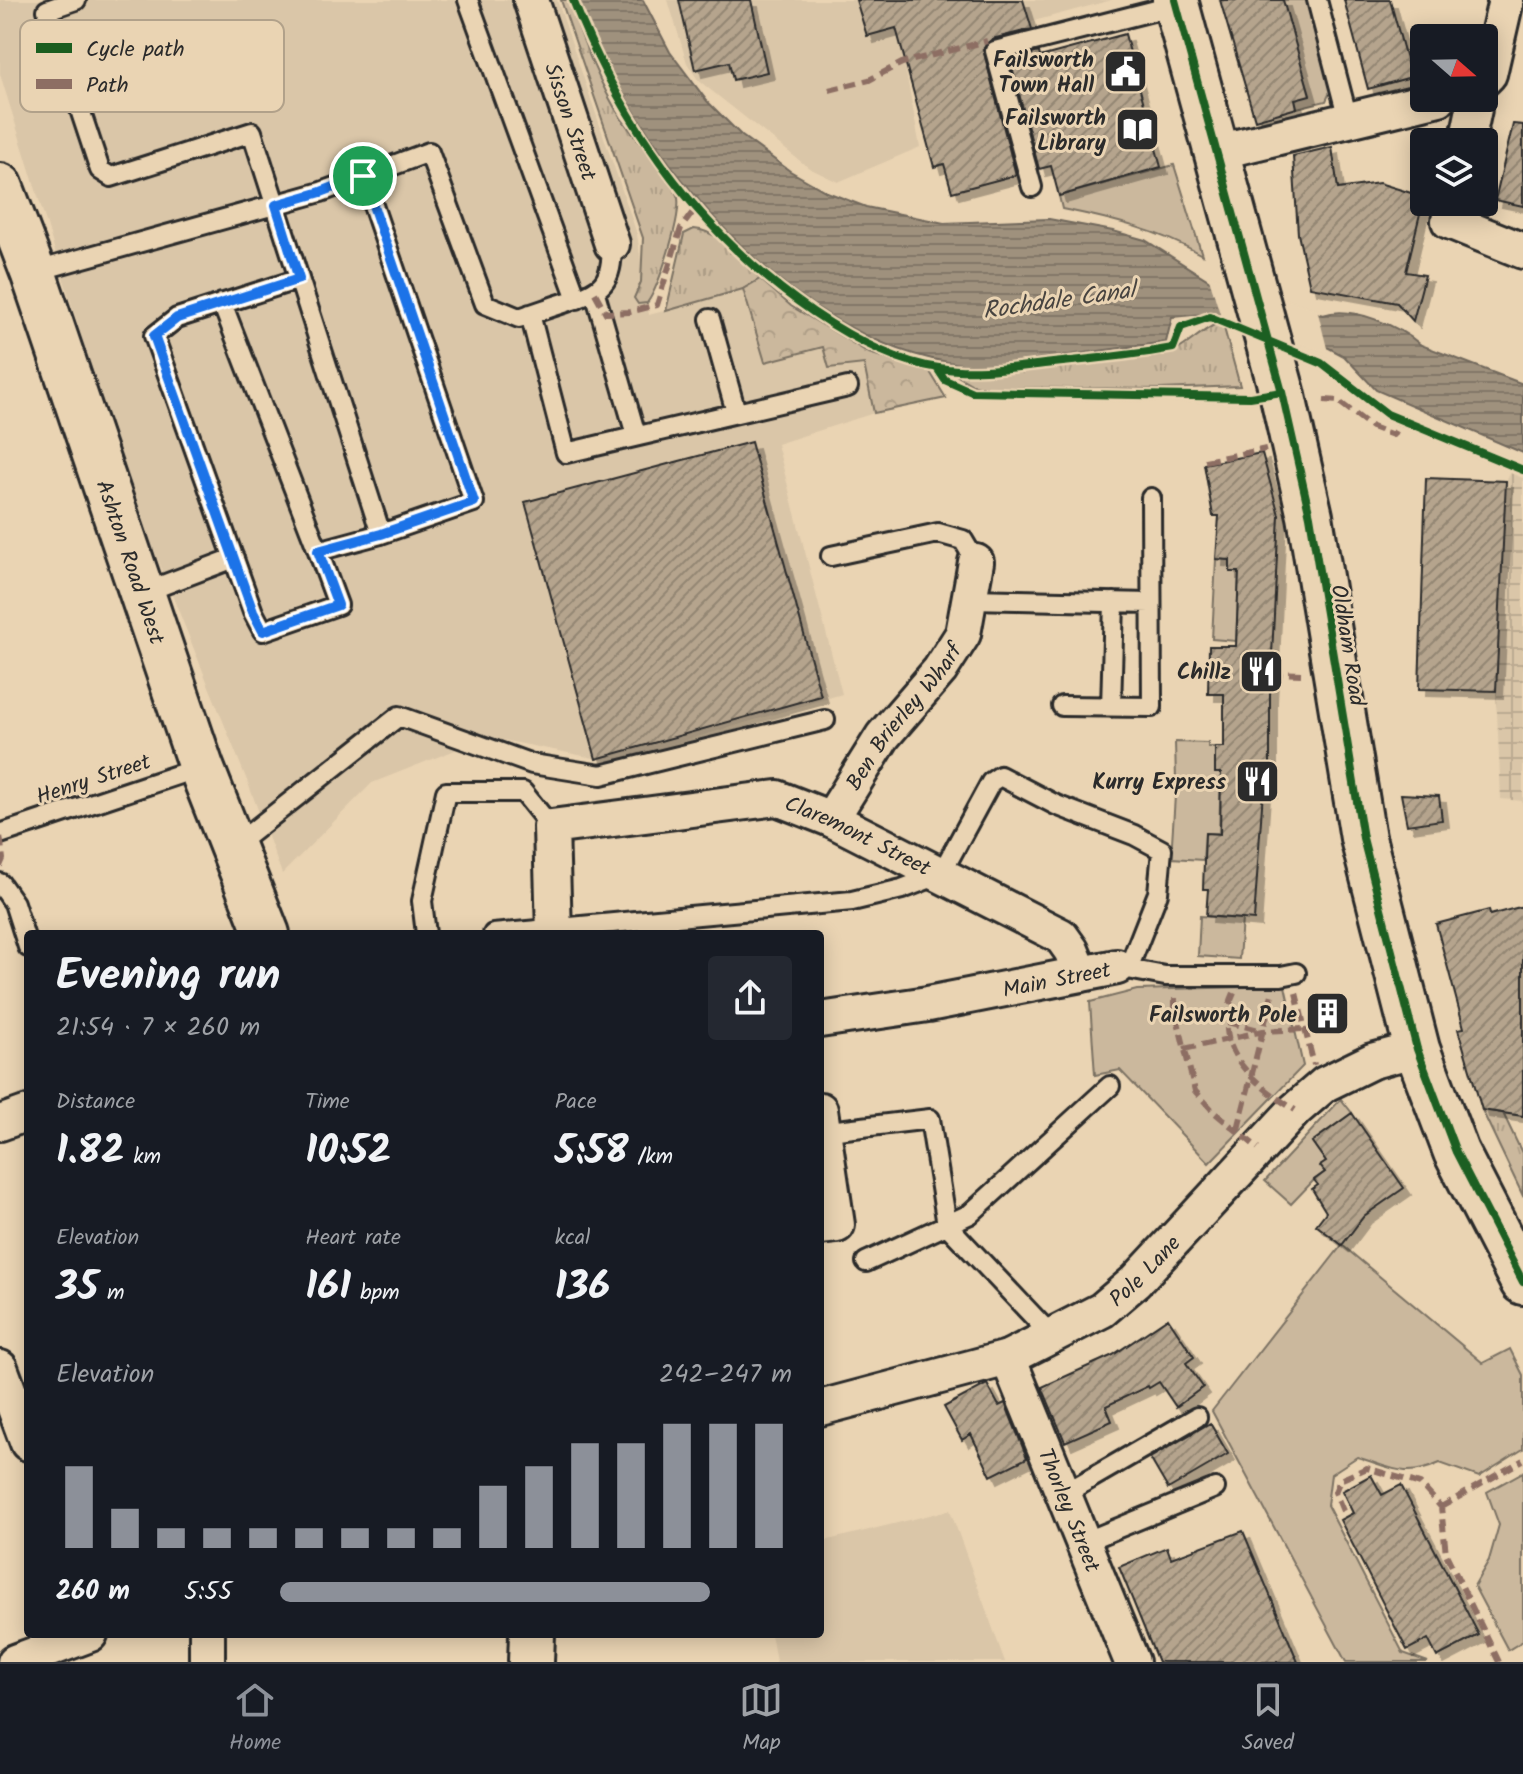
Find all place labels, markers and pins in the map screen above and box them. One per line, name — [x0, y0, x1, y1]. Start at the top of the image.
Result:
place label: Failsworth Town Hall — [993, 44, 1094, 104]
public building icon: Failsworth Town Hall — [1101, 48, 1149, 96]
place label: Failsworth Library — [1005, 102, 1107, 162]
library icon: Failsworth Library — [1113, 106, 1161, 154]
pin — [329, 142, 397, 210]
restaurant icon: Chillz — [1238, 647, 1286, 695]
place label: Chillz — [1177, 656, 1231, 691]
restaurant icon: Kurry Express — [1233, 757, 1281, 805]
place label: Kurry Express — [1093, 766, 1227, 801]
building icon: Failsworth Pole — [1304, 990, 1352, 1038]
place label: Failsworth Pole — [1149, 999, 1297, 1034]

